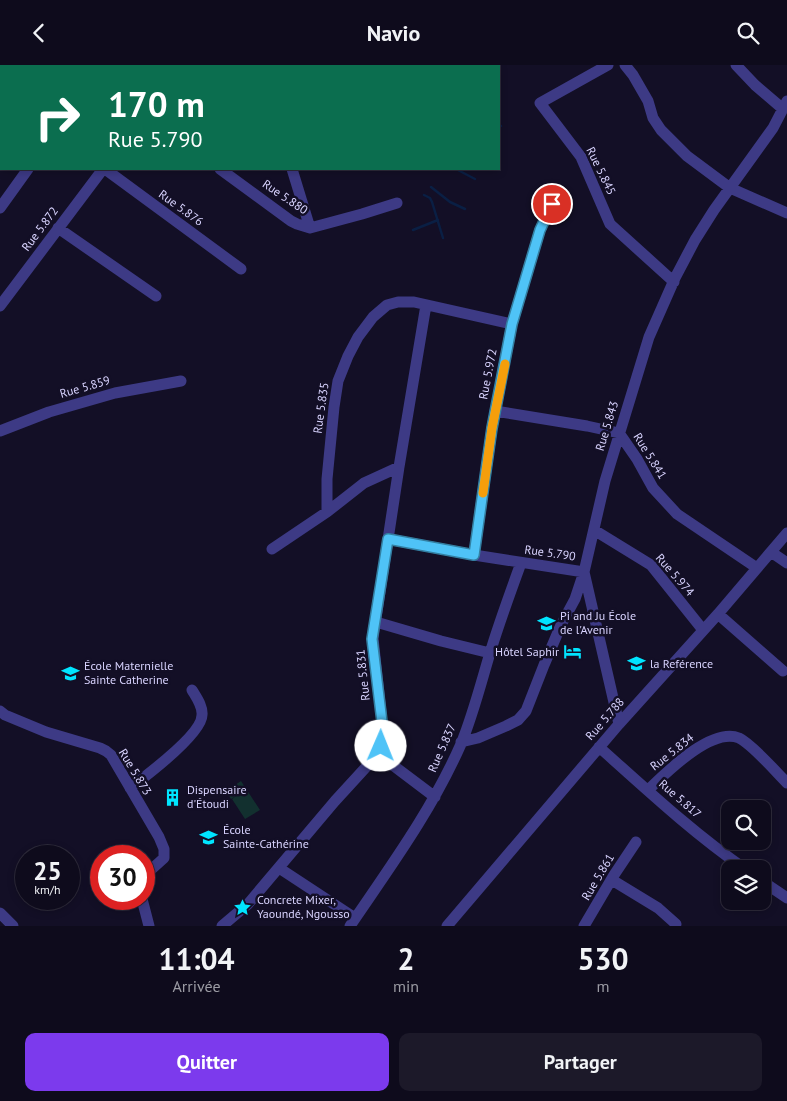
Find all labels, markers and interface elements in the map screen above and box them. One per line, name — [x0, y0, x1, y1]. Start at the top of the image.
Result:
icon: back — [25, 19, 53, 47]
text: Navio — [367, 19, 420, 47]
icon: search — [734, 19, 762, 47]
text: 170 m — [108, 81, 205, 127]
icon: right — [25, 85, 90, 150]
text: Rue 5.790 — [108, 125, 202, 153]
street label: Rue 5.845 — [583, 144, 619, 197]
street label: Rue 5.880 — [260, 176, 311, 217]
pin — [531, 183, 573, 225]
street label: Rue 5.876 — [156, 186, 207, 229]
icon: arrive — [538, 190, 566, 218]
street label: Rue 5.872 — [18, 204, 61, 254]
street label: Rue 5.972 — [475, 347, 500, 401]
street label: Rue 5.859 — [58, 372, 112, 401]
street label: Rue 5.835 — [309, 381, 332, 434]
street label: Rue 5.843 — [592, 399, 621, 453]
street label: Rue 5.841 — [630, 430, 670, 482]
street label: Rue 5.790 — [524, 541, 577, 564]
street label: Rue 5.974 — [653, 550, 698, 599]
place label: Pi and Ju École de l'Avenir — [560, 608, 636, 637]
school or university icon: Pi and Ju École de l'Avenir — [536, 613, 556, 633]
hotel icon: Hôtel Saphir — [563, 642, 583, 662]
place label: Hôtel Saphir — [495, 644, 559, 659]
street label: Rue 5.831 — [352, 649, 373, 701]
school or university icon: la Reférence — [626, 654, 646, 674]
place label: la Reférence — [650, 656, 713, 671]
place label: École Maternielle Sainte Catherine — [84, 658, 173, 687]
school or university icon: École Maternielle Sainte Catherine — [60, 663, 80, 683]
street label: Rue 5.788 — [582, 694, 627, 743]
position arrow — [354, 719, 406, 771]
street label: Rue 5.837 — [424, 721, 459, 774]
street label: Rue 5.834 — [647, 730, 697, 773]
street label: Rue 5.873 — [116, 746, 155, 798]
street label: Rue 5.817 — [656, 776, 705, 821]
place label: Dispensaire d'Étoudi — [187, 782, 247, 811]
building icon: Dispensaire d'Étoudi — [163, 787, 183, 807]
map controls — [721, 800, 771, 910]
button: search — [721, 800, 771, 850]
place label: École Sainte-Cathérine — [223, 822, 309, 851]
school or university icon: École Sainte-Cathérine — [199, 827, 219, 847]
speed limit sign: 30 — [90, 845, 155, 910]
street label: Rue 5.861 — [578, 851, 617, 903]
text: 25 — [33, 855, 62, 887]
button: layers — [721, 860, 771, 910]
text: km/h — [34, 882, 61, 897]
place label: Concrete Mixer, Yaoundé, Ngousso — [257, 892, 350, 921]
place icon: Concrete Mixer, Yaoundé, Ngousso — [233, 897, 253, 917]
text: 11:04 — [158, 939, 235, 978]
text: 2 — [398, 939, 415, 978]
text: 530 — [577, 939, 629, 978]
text: Arrivée — [172, 976, 221, 996]
text: min — [393, 976, 419, 996]
text: m — [597, 976, 610, 996]
button: Quitter — [25, 1033, 389, 1091]
button: Partager — [399, 1033, 762, 1091]

